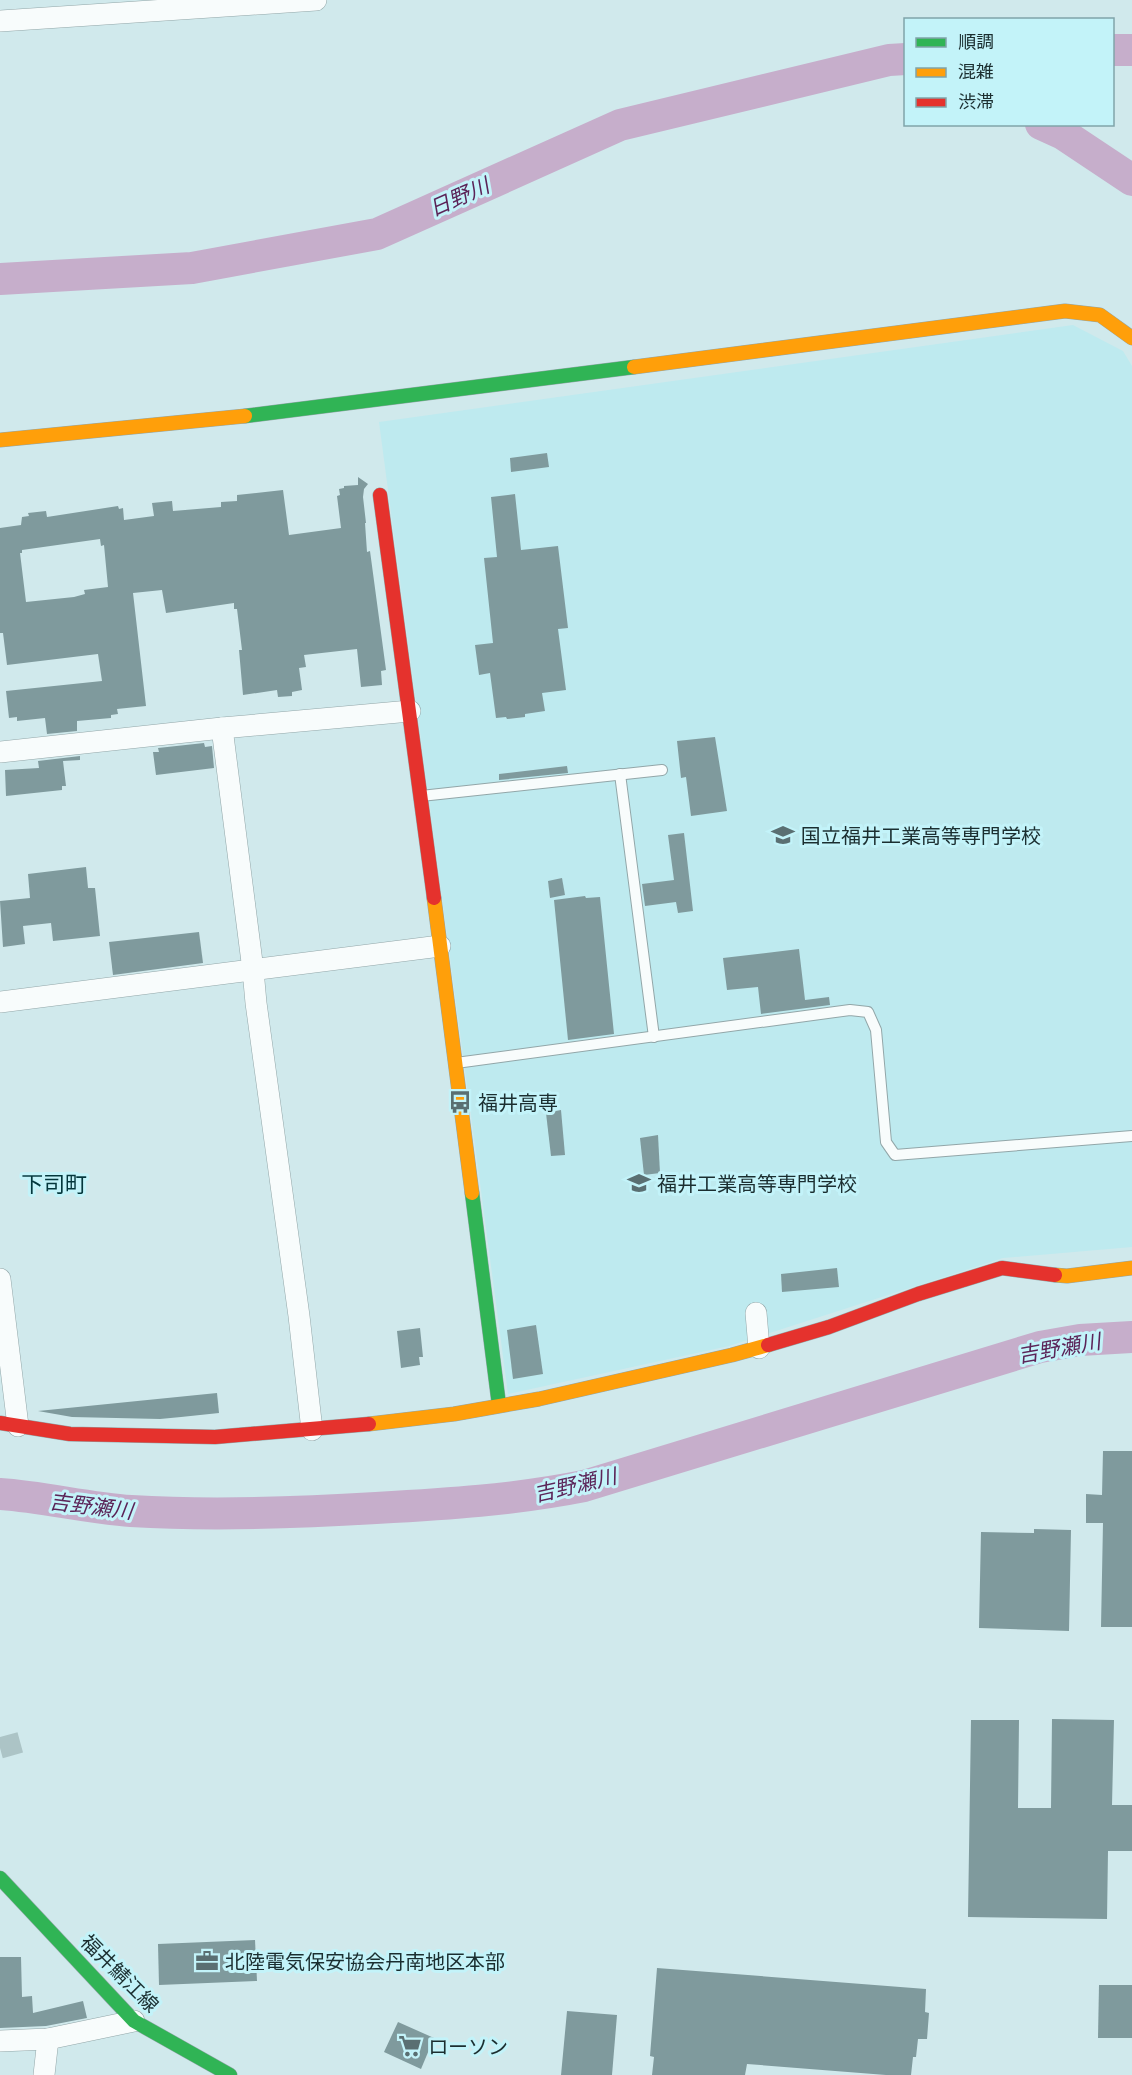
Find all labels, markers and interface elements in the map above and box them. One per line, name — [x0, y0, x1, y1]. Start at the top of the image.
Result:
legend — [904, 18, 1114, 126]
text: 順調 — [958, 29, 994, 54]
text: 混雑 — [958, 59, 994, 84]
text: 渋滞 — [958, 89, 994, 114]
water label: 日野川 — [424, 170, 496, 223]
school or university icon: 国立福井工業高等専門学校 — [770, 822, 796, 848]
place label: 国立福井工業高等専門学校 — [801, 822, 1041, 849]
bus stop icon: 福井高専 — [447, 1089, 473, 1115]
place label: 福井高専 — [478, 1089, 558, 1116]
district label: 下司町 — [21, 1169, 87, 1199]
school or university icon: 福井工業高等専門学校 — [626, 1170, 652, 1196]
place label: 福井工業高等専門学校 — [657, 1170, 857, 1197]
water label: 吉野瀬川 — [1015, 1326, 1105, 1370]
water label: 吉野瀬川 — [531, 1461, 621, 1509]
water label: 吉野瀬川 — [48, 1486, 136, 1526]
street label: 福井鯖江線 — [75, 1928, 165, 2018]
office icon: 北陸電気保安協会丹南地区本部 — [194, 1948, 220, 1974]
place label: 北陸電気保安協会丹南地区本部 — [225, 1948, 505, 1975]
supermarket icon: ローソン — [397, 2033, 423, 2059]
place label: ローソン — [428, 2033, 508, 2060]

